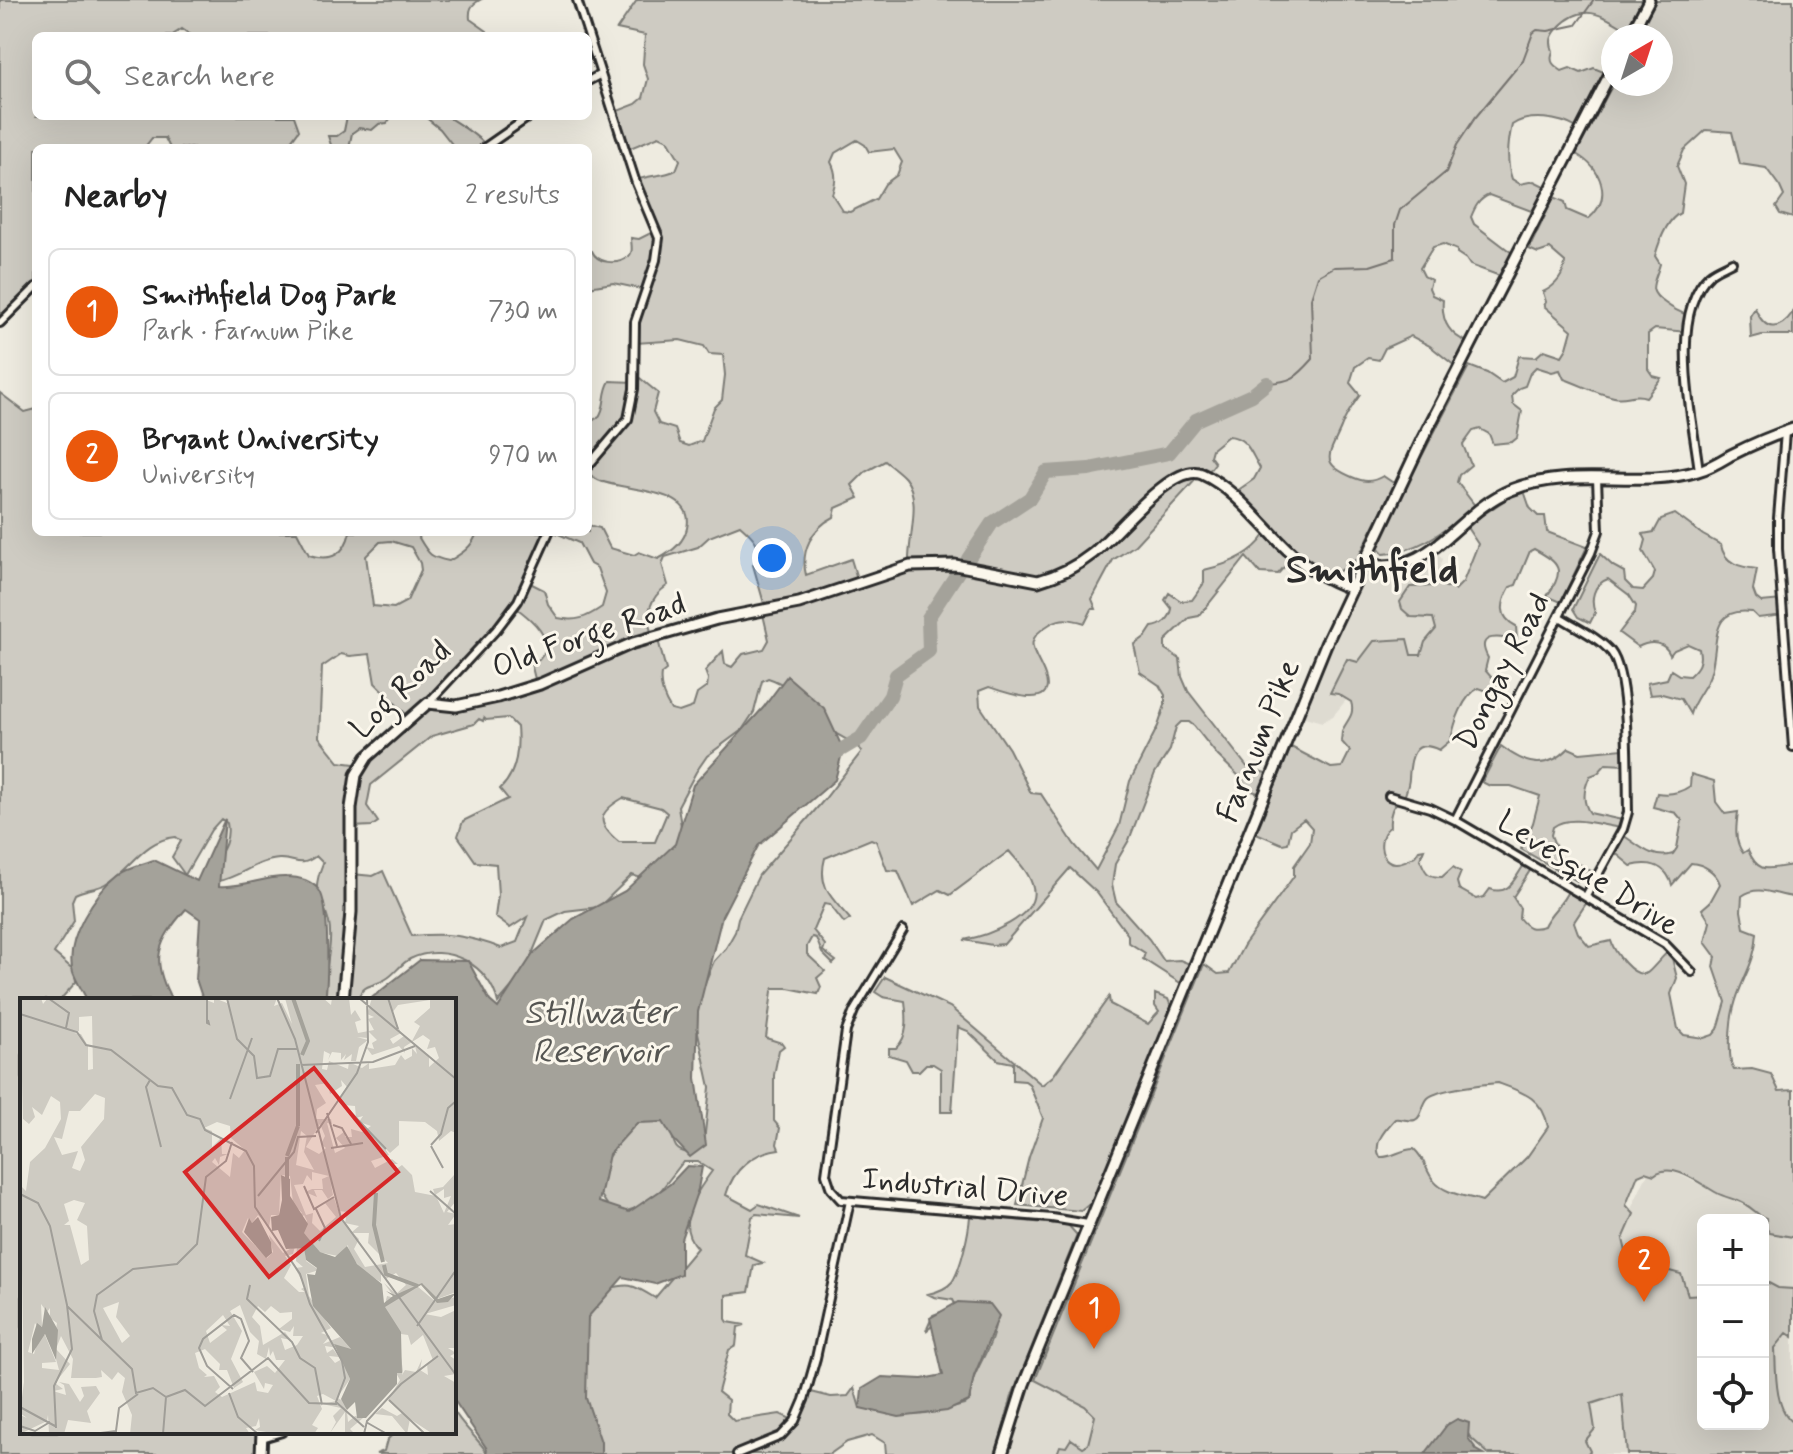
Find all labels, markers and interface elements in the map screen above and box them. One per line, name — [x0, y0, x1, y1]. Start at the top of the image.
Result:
north arrow — [1601, 24, 1673, 96]
search box — [32, 32, 592, 120]
icon: search — [60, 54, 104, 98]
text: Search here — [124, 57, 275, 96]
text: Nearby — [64, 174, 168, 219]
text: 2 results — [465, 179, 560, 213]
text: Smithfield Dog Park — [142, 276, 396, 315]
text: 1 — [86, 295, 98, 329]
text: 730 m — [488, 295, 558, 329]
text: Park · Farnum Pike — [142, 315, 354, 349]
text: Bryant University — [142, 420, 379, 459]
text: 2 — [86, 439, 98, 473]
text: 970 m — [489, 439, 558, 473]
text: University — [142, 459, 255, 493]
your location — [752, 538, 792, 578]
district label: Smithfield — [1286, 545, 1458, 597]
street label: Old Forge Road — [486, 583, 693, 692]
street label: Dongay Road — [1445, 586, 1563, 759]
street label: Log Road — [341, 631, 463, 751]
street label: Farnum Pike — [1207, 653, 1311, 829]
street label: Levesque Drive — [1489, 801, 1687, 947]
water label: Stillwater Reservoir — [524, 991, 679, 1075]
inset map — [20, 998, 456, 1434]
street label: Industrial Drive — [860, 1158, 1070, 1218]
map controls — [1697, 1214, 1769, 1430]
button: + — [1697, 1214, 1769, 1286]
pin: 2 — [1618, 1236, 1670, 1302]
pin: 1 — [1068, 1283, 1120, 1349]
button: − — [1697, 1286, 1769, 1358]
button: locate — [1697, 1358, 1769, 1430]

